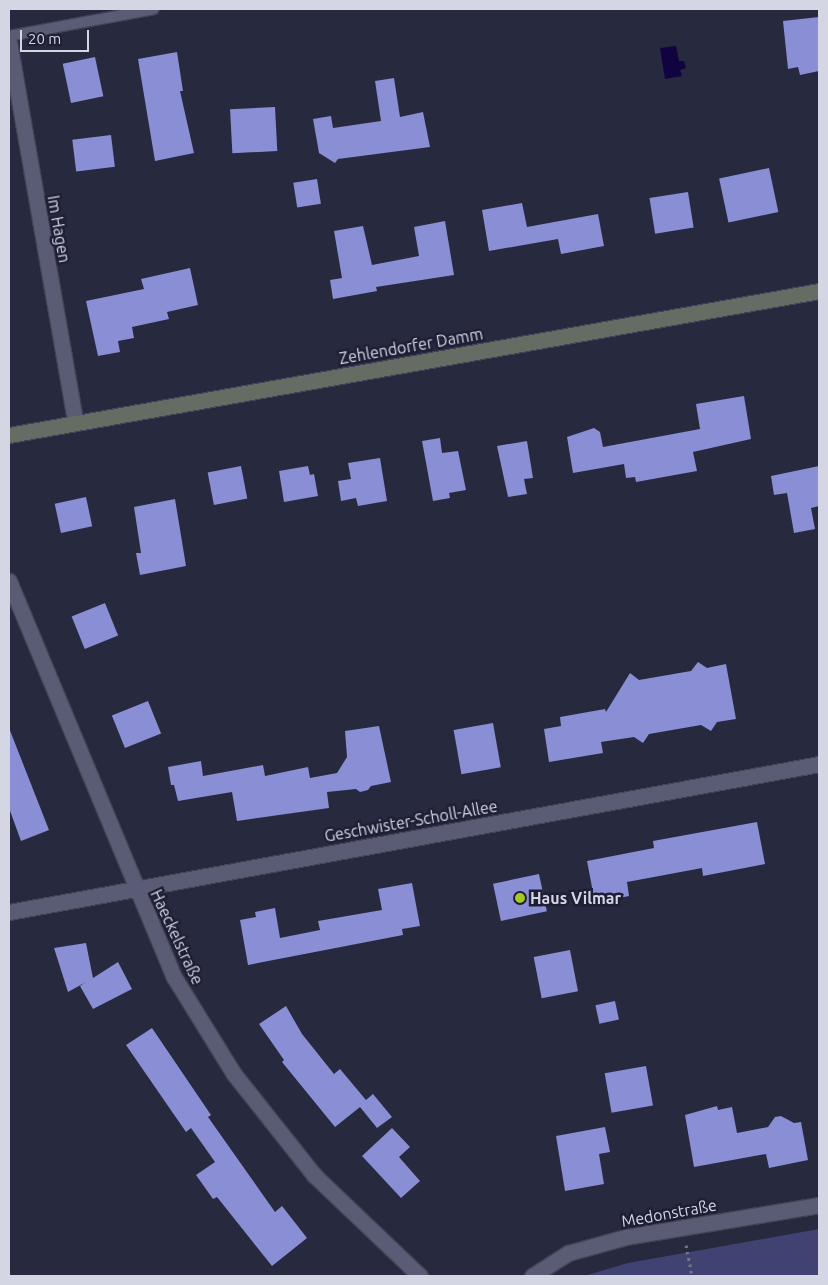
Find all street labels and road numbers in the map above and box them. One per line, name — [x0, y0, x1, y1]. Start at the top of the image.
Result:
street label: Im Hagen — [44, 194, 74, 264]
street label: Zehlendorfer Damm — [338, 324, 484, 368]
street label: Geschwister-Scholl-Allee — [323, 796, 499, 846]
street label: Haeckelstraße — [147, 887, 207, 987]
street label: Medonstraße — [620, 1195, 718, 1231]

